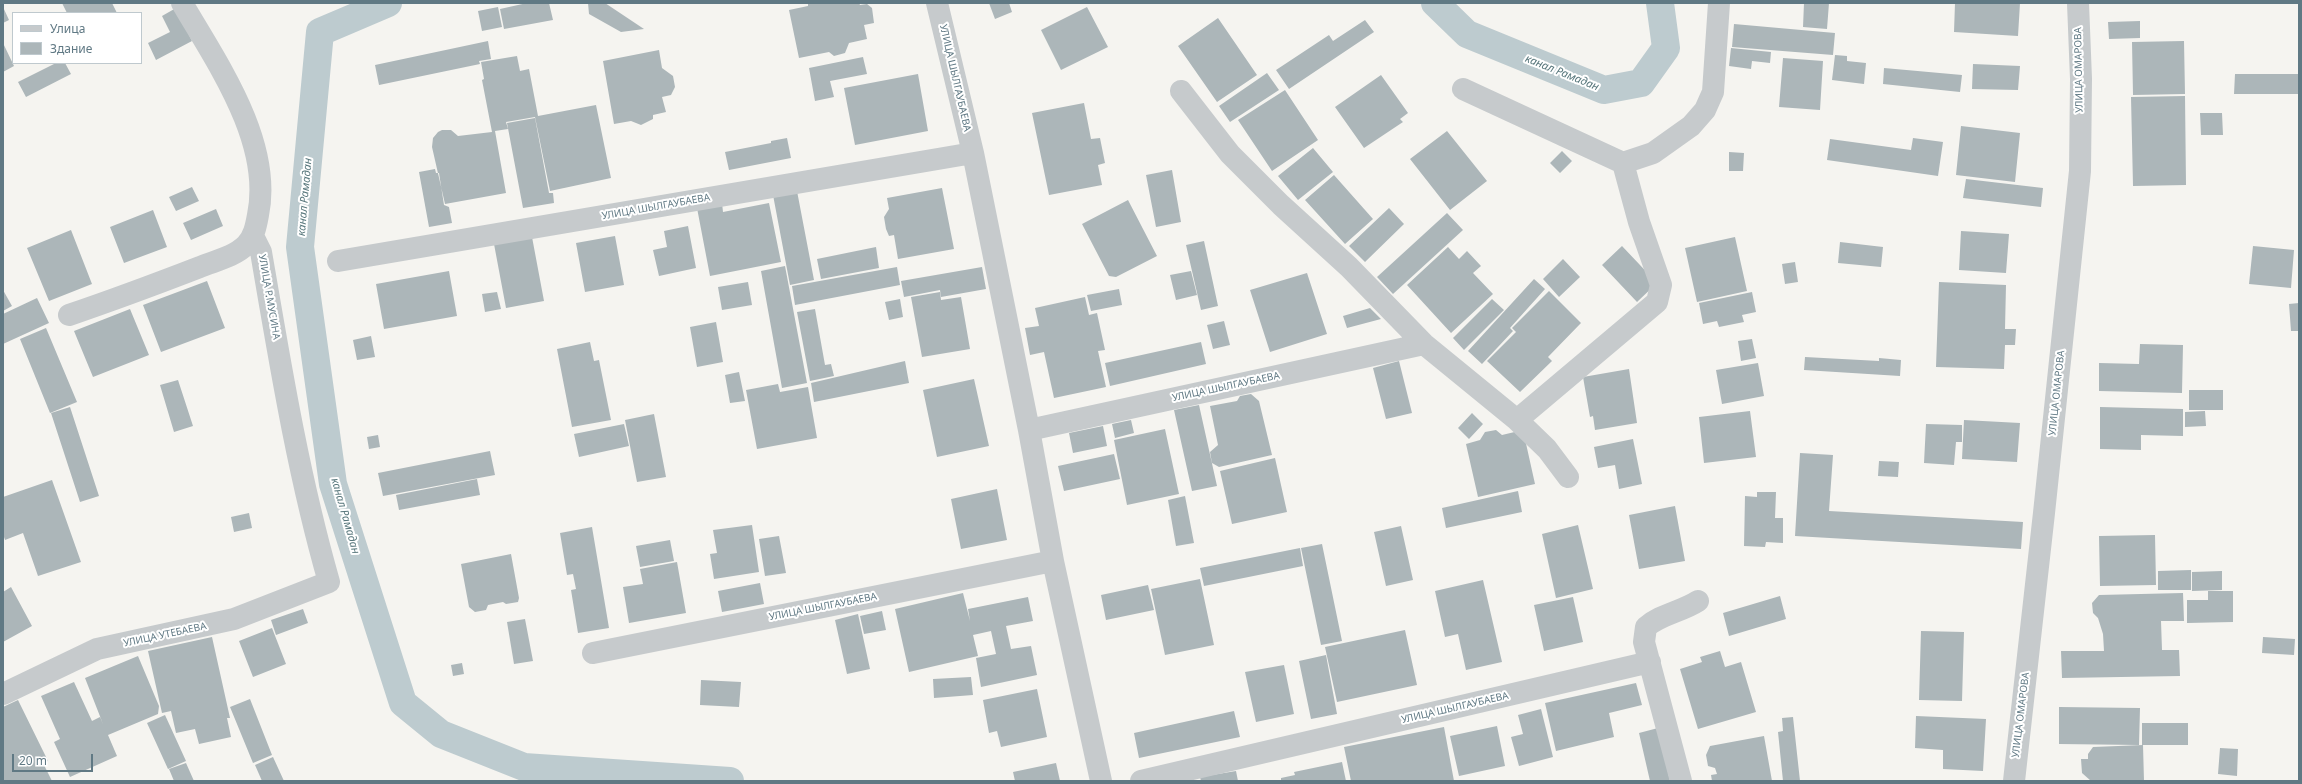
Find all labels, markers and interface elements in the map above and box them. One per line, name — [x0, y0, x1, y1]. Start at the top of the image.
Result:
legend — [12, 12, 142, 64]
text: Улица — [50, 20, 85, 37]
street label: УЛИЦА ШЫЛГАУБАЕВА — [937, 23, 973, 133]
street label: УЛИЦА ОМАРОВА — [2072, 27, 2086, 113]
text: Здание — [50, 40, 92, 57]
water label: канал Рамадан — [1523, 52, 1601, 94]
water label: канал Рамадан — [295, 157, 315, 237]
street label: УЛИЦА ШЫЛГАУБАЕВА — [601, 192, 711, 222]
street label: УЛИЦА Р.МУСИНА — [256, 254, 282, 340]
street label: УЛИЦА ОМАРОВА — [2047, 350, 2067, 436]
street label: УЛИЦА ШЫЛГАУБАЕВА — [1171, 370, 1281, 404]
water label: канал Рамадан — [328, 477, 362, 555]
street label: УЛИЦА ШЫЛГАУБАЕВА — [768, 591, 878, 623]
street label: УЛИЦА УТЕБАЕВА — [122, 620, 208, 650]
street label: УЛИЦА ОМАРОВА — [2010, 672, 2032, 758]
street label: УЛИЦА ШЫЛГАУБАЕВА — [1400, 690, 1510, 726]
scale bar — [14, 746, 95, 772]
text: 20 m — [19, 752, 47, 769]

